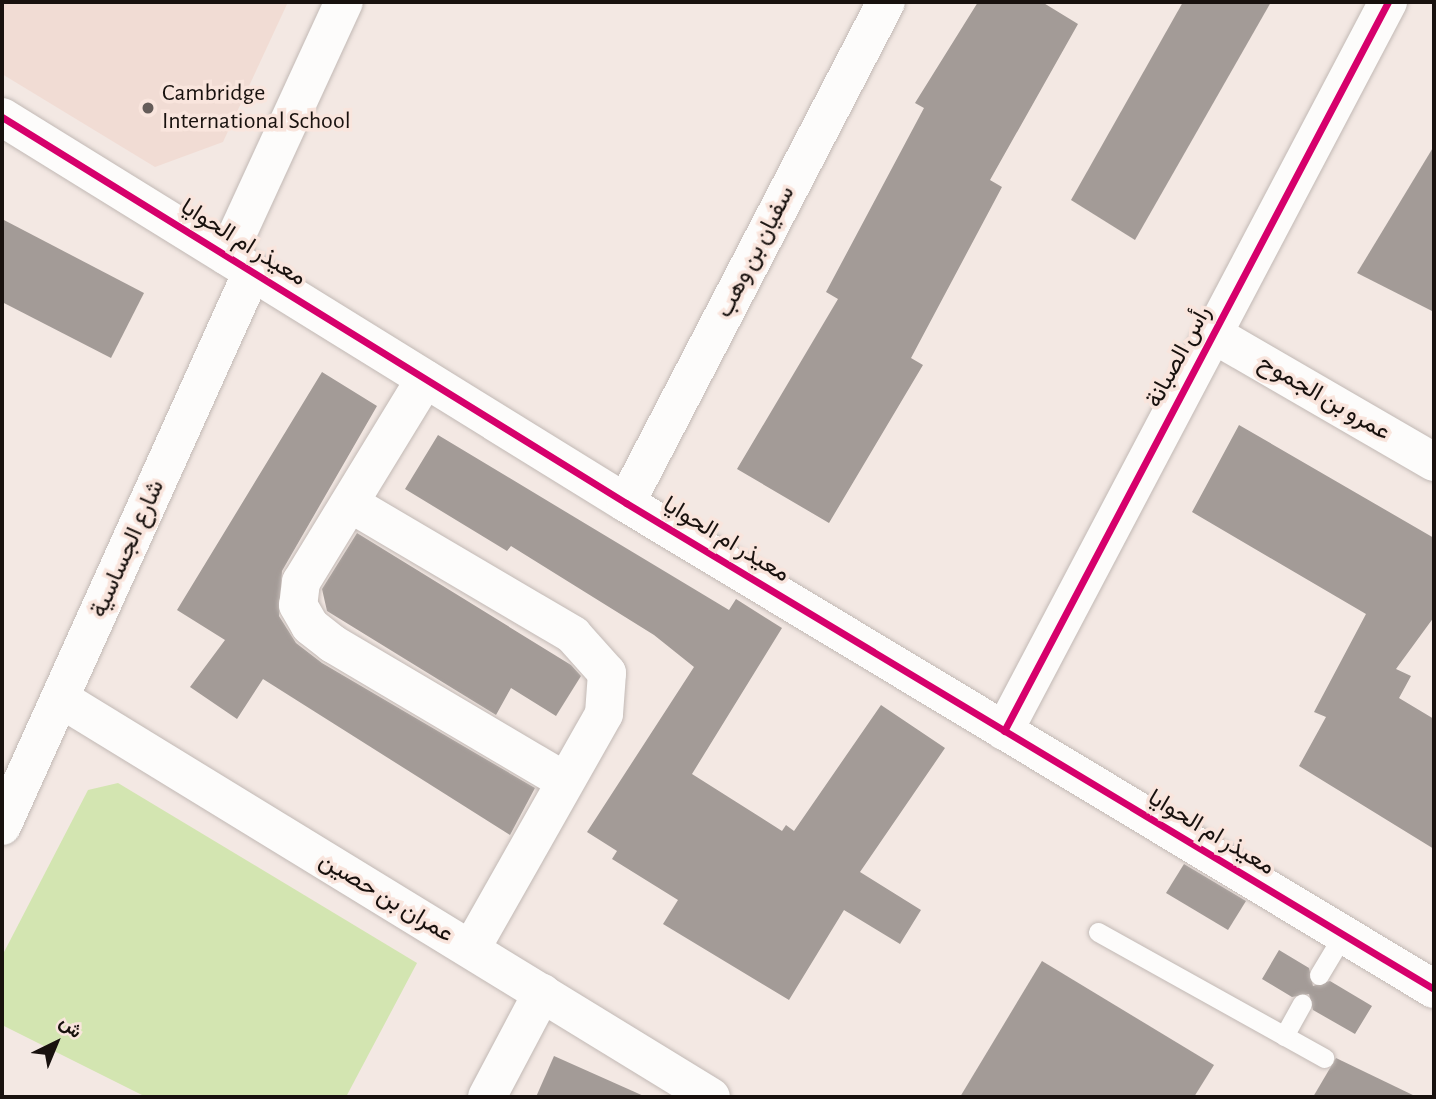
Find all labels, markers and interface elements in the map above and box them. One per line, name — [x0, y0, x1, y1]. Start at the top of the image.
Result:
place label: Cambridge International School — [162, 80, 351, 136]
marker: Cambridge International School — [140, 100, 156, 116]
street label: سفيان بن وهب — [710, 181, 802, 323]
street label: معيذر ام الحوايا — [175, 193, 311, 293]
street label: رأس الصبانة — [1140, 301, 1218, 413]
street label: عمرو بن الجموح — [1253, 349, 1395, 447]
street label: شارع الجساسية — [85, 476, 171, 622]
street label: معيذر ام الحوايا — [657, 491, 795, 589]
street label: معيذر ام الحوايا — [1142, 784, 1280, 882]
street label: عمران بن حصين — [314, 847, 458, 949]
north arrow — [21, 1008, 91, 1078]
text: ش — [56, 1013, 85, 1042]

